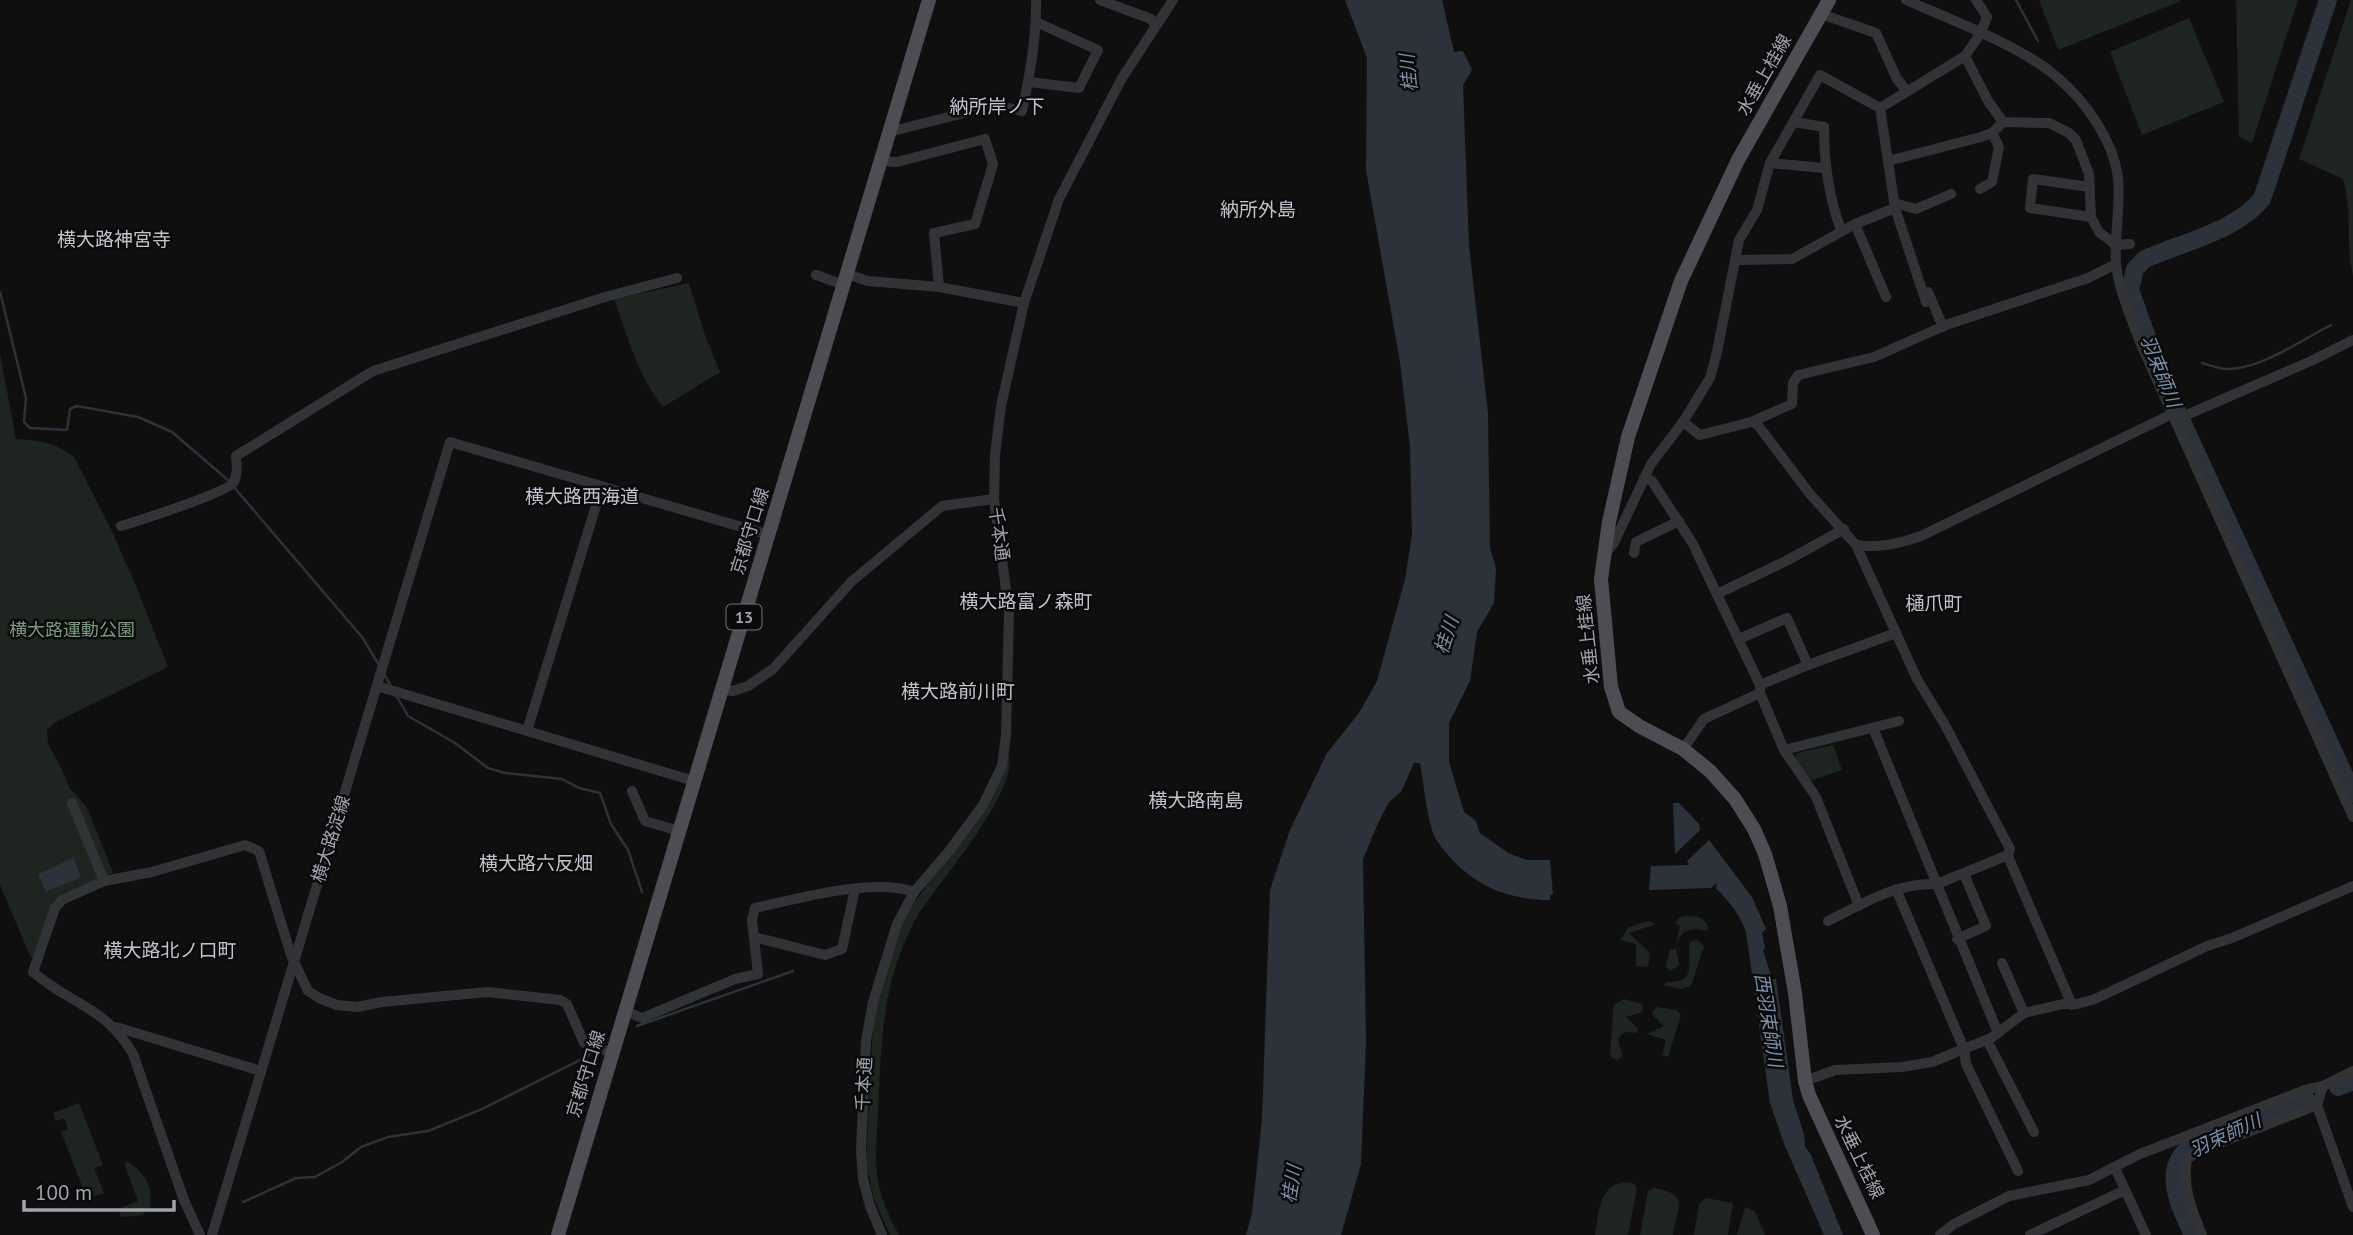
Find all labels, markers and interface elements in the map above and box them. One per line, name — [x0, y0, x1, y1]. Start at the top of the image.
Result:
street label: 水垂上桂線 — [1731, 30, 1796, 119]
water label: 桂川 — [1394, 51, 1422, 93]
district label: 納所岸ノ下 — [949, 94, 1045, 118]
district label: 納所外島 — [1220, 197, 1296, 221]
district label: 横大路神宮寺 — [57, 227, 171, 251]
water label: 羽束師川 — [2136, 331, 2187, 413]
district label: 横大路西海道 — [525, 484, 639, 508]
street label: 京都守口線 — [725, 484, 774, 577]
street label: 千本通 — [984, 506, 1015, 562]
district label: 横大路富ノ森町 — [959, 589, 1093, 613]
district label: 樋爪町 — [1905, 591, 1963, 615]
street label: 水垂上桂線 — [1571, 593, 1604, 685]
road number: 13 — [726, 604, 762, 630]
water label: 桂川 — [1429, 611, 1464, 657]
park label: 横大路運動公園 — [9, 618, 135, 641]
district label: 横大路前川町 — [901, 679, 1015, 703]
district label: 横大路南島 — [1148, 788, 1244, 812]
street label: 横大路淀線 — [306, 792, 355, 885]
district label: 横大路六反畑 — [479, 851, 593, 875]
district label: 横大路北ノ口町 — [103, 938, 237, 962]
water label: 西羽束師川 — [1750, 971, 1789, 1071]
street label: 京都守口線 — [561, 1027, 610, 1120]
street label: 千本通 — [851, 1056, 876, 1112]
water label: 羽束師川 — [2185, 1107, 2266, 1162]
street label: 水垂上桂線 — [1829, 1111, 1890, 1202]
water label: 桂川 — [1276, 1161, 1306, 1205]
scale bar — [24, 1168, 175, 1212]
text: 100 m — [35, 1179, 92, 1206]

